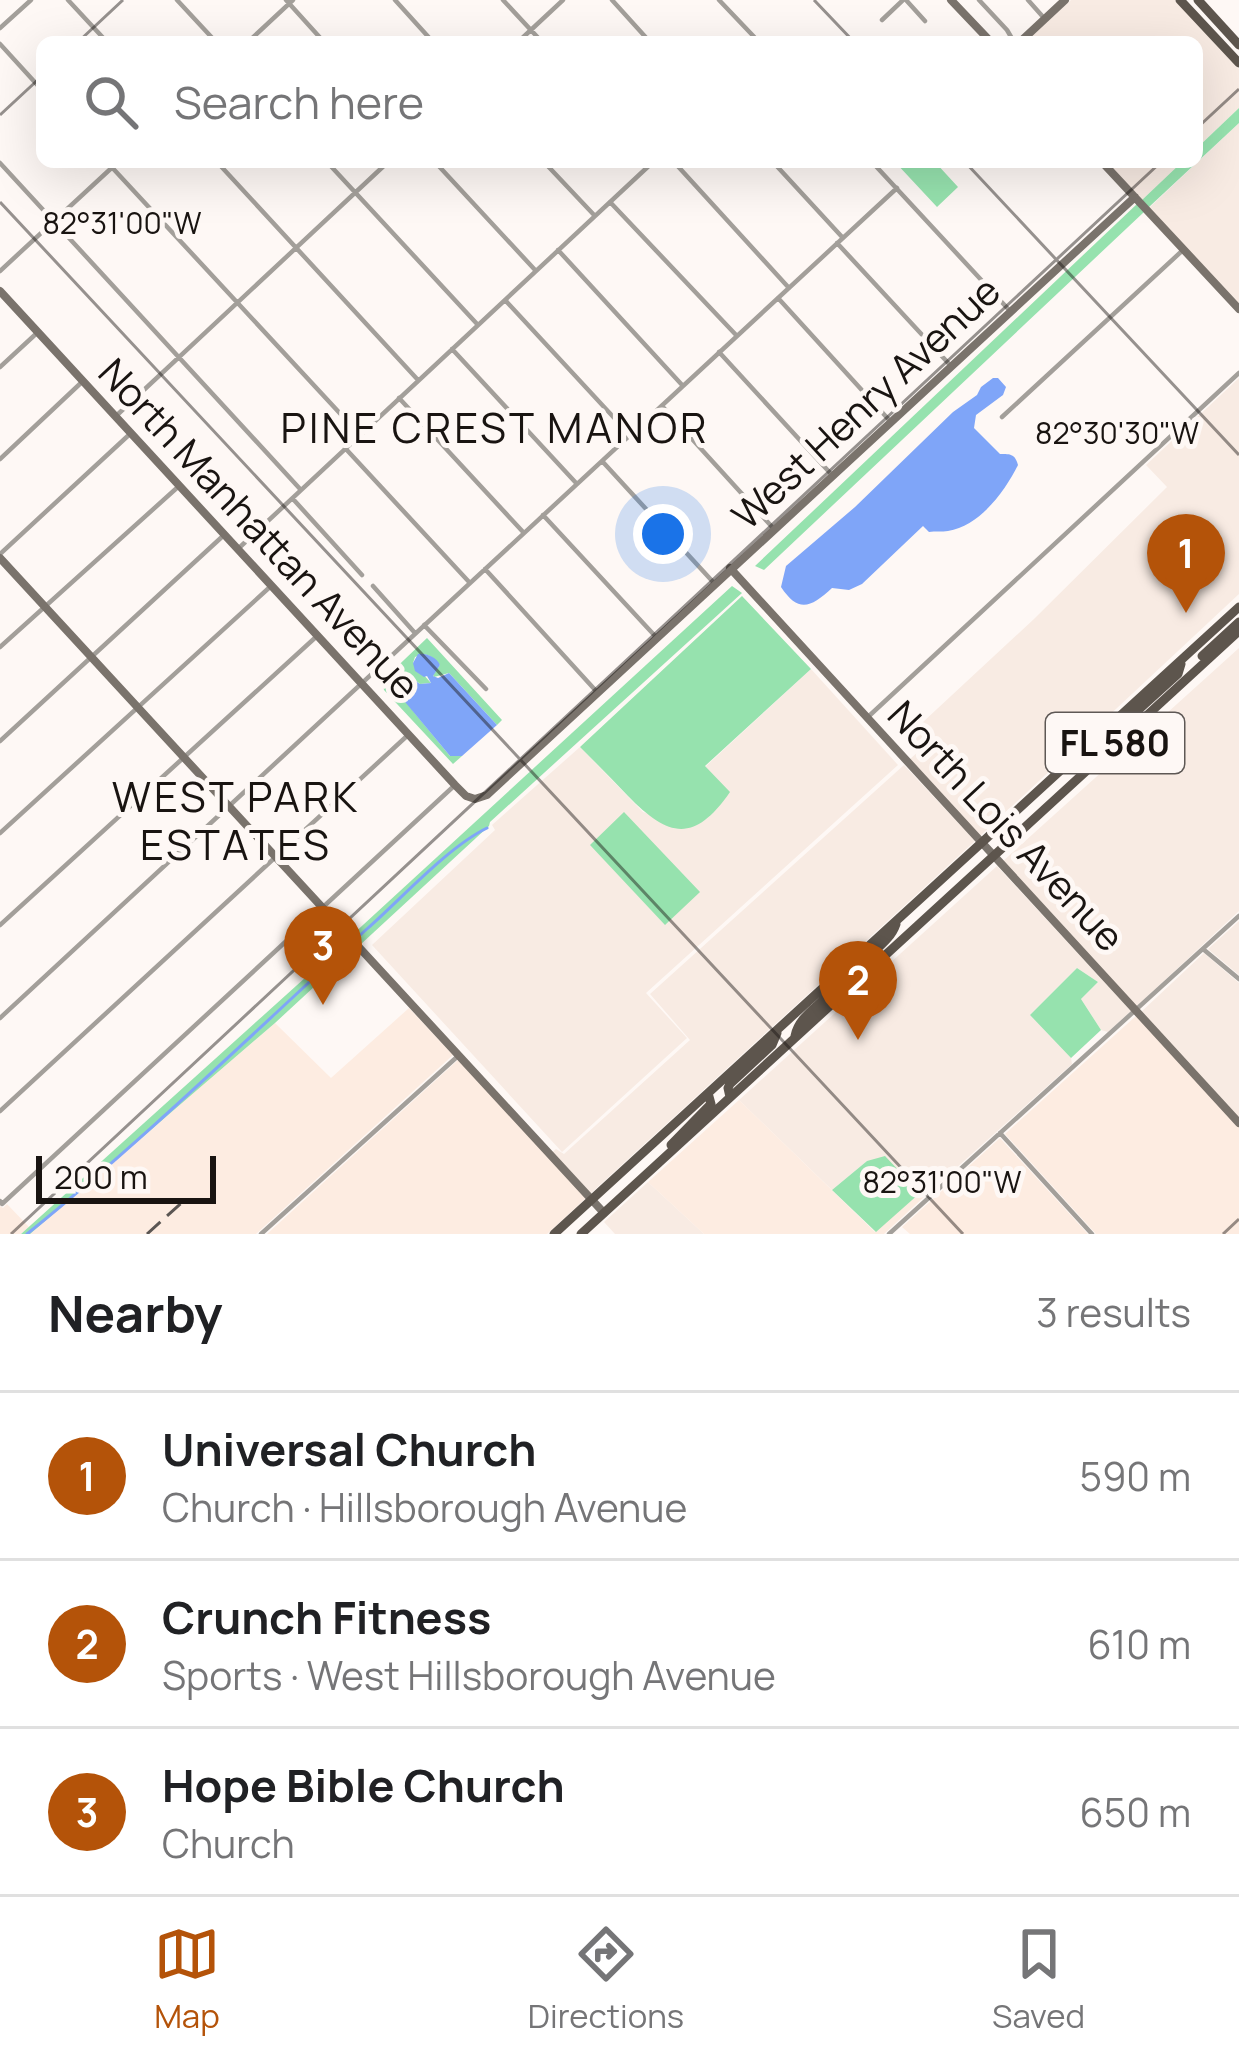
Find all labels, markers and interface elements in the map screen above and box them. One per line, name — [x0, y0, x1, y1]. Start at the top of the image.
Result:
search box — [36, 36, 1203, 168]
icon: search — [78, 69, 144, 135]
text: Search here — [174, 71, 424, 133]
text: 82°31'00"W — [42, 202, 202, 243]
street label: West Henry Avenue — [719, 264, 1011, 541]
street label: North Manhattan Avenue — [87, 346, 432, 711]
district label: PINE CREST MANOR — [280, 398, 710, 456]
text: 82°30'30"W — [1035, 412, 1199, 453]
your location — [633, 504, 693, 564]
pin: 1 — [1147, 514, 1225, 613]
street label: North Lois Avenue — [876, 688, 1137, 962]
road number: FL 580 — [1046, 713, 1184, 773]
district label: WEST PARK ESTATES — [112, 767, 360, 873]
pin: 3 — [284, 906, 362, 1005]
pin: 2 — [819, 941, 897, 1040]
scale bar — [36, 1150, 216, 1203]
text: 200 m — [54, 1154, 148, 1199]
text: 82°31'00"W — [862, 1161, 1022, 1202]
text: Nearby — [48, 1278, 223, 1347]
text: 3 results — [1036, 1285, 1191, 1339]
text: Universal Church — [162, 1418, 536, 1480]
text: 1 — [78, 1449, 96, 1503]
text: 590 m — [1080, 1449, 1191, 1503]
text: Church · Hillsborough Avenue — [162, 1480, 687, 1534]
text: Crunch Fitness — [162, 1586, 491, 1648]
text: 2 — [75, 1617, 99, 1671]
text: 610 m — [1088, 1617, 1191, 1671]
text: Sports · West Hillsborough Avenue — [162, 1648, 776, 1702]
text: Hope Bible Church — [162, 1754, 565, 1816]
text: 3 — [76, 1785, 98, 1839]
text: 650 m — [1080, 1785, 1191, 1839]
text: Church — [162, 1816, 295, 1870]
tab: Map — [154, 1921, 220, 2038]
tab: Directions — [528, 1921, 684, 2038]
tab: Saved — [992, 1921, 1085, 2038]

